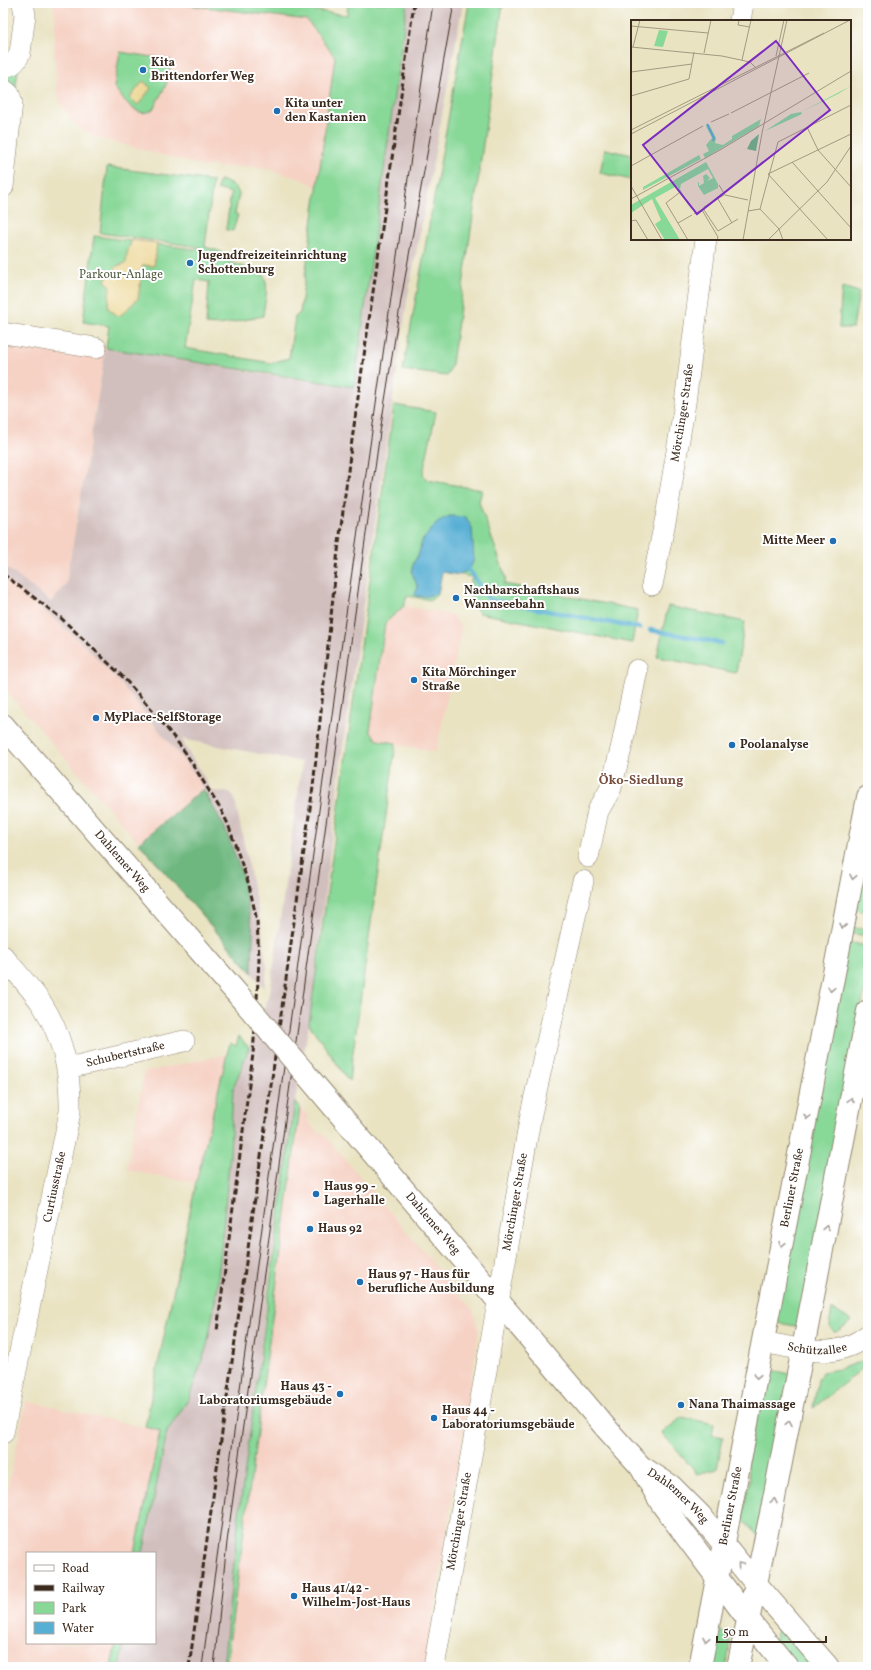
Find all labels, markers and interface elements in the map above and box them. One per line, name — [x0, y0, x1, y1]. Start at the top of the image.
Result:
inset map — [631, 20, 851, 240]
place label: Kita Brittendorfer Weg — [151, 55, 254, 85]
marker: Kita Brittendorfer Weg — [138, 65, 148, 75]
place label: Kita unter den Kastanien — [285, 96, 367, 126]
marker: Kita unter den Kastanien — [272, 106, 282, 116]
place label: Jugendfreizeiteinrichtung Schottenburg — [197, 248, 347, 278]
marker: Jugendfreizeiteinrichtung Schottenburg — [185, 258, 195, 268]
park label: Parkour-Anlage — [79, 267, 163, 283]
street label: Mörchinger Straße — [667, 362, 698, 463]
place label: Mitte Meer — [762, 533, 825, 549]
marker: Mitte Meer — [828, 536, 838, 546]
place label: Nachbarschaftshaus Wannseebahn — [464, 583, 580, 613]
marker: Nachbarschaftshaus Wannseebahn — [451, 593, 461, 603]
place label: Kita Mörchinger Straße — [422, 665, 516, 695]
marker: Kita Mörchinger Straße — [409, 675, 419, 685]
place label: MyPlace-SelfStorage — [104, 710, 221, 726]
marker: MyPlace-SelfStorage — [91, 713, 101, 723]
place label: Poolanalyse — [740, 737, 809, 753]
marker: Poolanalyse — [727, 740, 737, 750]
district label: Öko-Siedlung — [599, 772, 683, 790]
street label: Dahlemer Weg — [90, 827, 153, 896]
one-way arrow — [849, 874, 857, 880]
one-way arrow — [840, 923, 848, 929]
one-way arrow — [827, 986, 836, 992]
street label: Schubertstraße — [84, 1038, 167, 1072]
one-way arrow — [846, 1097, 855, 1103]
one-way arrow — [803, 1114, 811, 1120]
street label: Berliner Straße — [777, 1147, 808, 1229]
street label: Curtiusstraße — [40, 1150, 70, 1224]
street label: Mörchinger Straße — [499, 1151, 532, 1252]
place label: Haus 99 - Lagerhalle — [324, 1179, 385, 1209]
marker: Haus 99 - Lagerhalle — [311, 1189, 321, 1199]
street label: Dahlemer Weg — [402, 1189, 464, 1258]
place label: Haus 92 — [318, 1221, 362, 1237]
marker: Haus 92 — [305, 1224, 315, 1234]
one-way arrow — [822, 1225, 830, 1231]
one-way arrow — [778, 1241, 787, 1248]
place label: Haus 97 - Haus für berufliche Ausbildung — [368, 1267, 495, 1297]
marker: Haus 97 - Haus für berufliche Ausbildung — [355, 1277, 365, 1287]
street label: Schützallee — [786, 1339, 850, 1359]
one-way arrow — [753, 1372, 761, 1379]
place label: Haus 43 - Laboratoriumsgebäude — [199, 1379, 332, 1409]
marker: Haus 43 - Laboratoriumsgebäude — [335, 1389, 345, 1399]
place label: Nana Thaimassage — [689, 1397, 796, 1413]
marker: Nana Thaimassage — [676, 1400, 686, 1410]
place label: Haus 44 - Laboratoriumsgebäude — [442, 1403, 575, 1433]
marker: Haus 44 - Laboratoriumsgebäude — [429, 1413, 439, 1423]
one-way arrow — [784, 1420, 792, 1426]
street label: Dahlemer Weg — [644, 1465, 712, 1527]
street label: Berliner Straße — [716, 1465, 747, 1547]
street label: Mörchinger Straße — [443, 1471, 476, 1572]
one-way arrow — [769, 1497, 777, 1504]
legend — [26, 1552, 156, 1644]
text: Road — [62, 1561, 89, 1577]
one-way arrow — [738, 1562, 745, 1569]
text: Railway — [62, 1581, 105, 1597]
place label: Haus 41/42 - Wilhelm-Jost-Haus — [302, 1581, 411, 1611]
marker: Haus 41/42 - Wilhelm-Jost-Haus — [289, 1591, 299, 1601]
text: Park — [62, 1601, 87, 1617]
scale bar — [717, 1618, 826, 1644]
text: Water — [62, 1621, 94, 1637]
text: 50 m — [723, 1625, 749, 1641]
one-way arrow — [702, 1636, 710, 1642]

